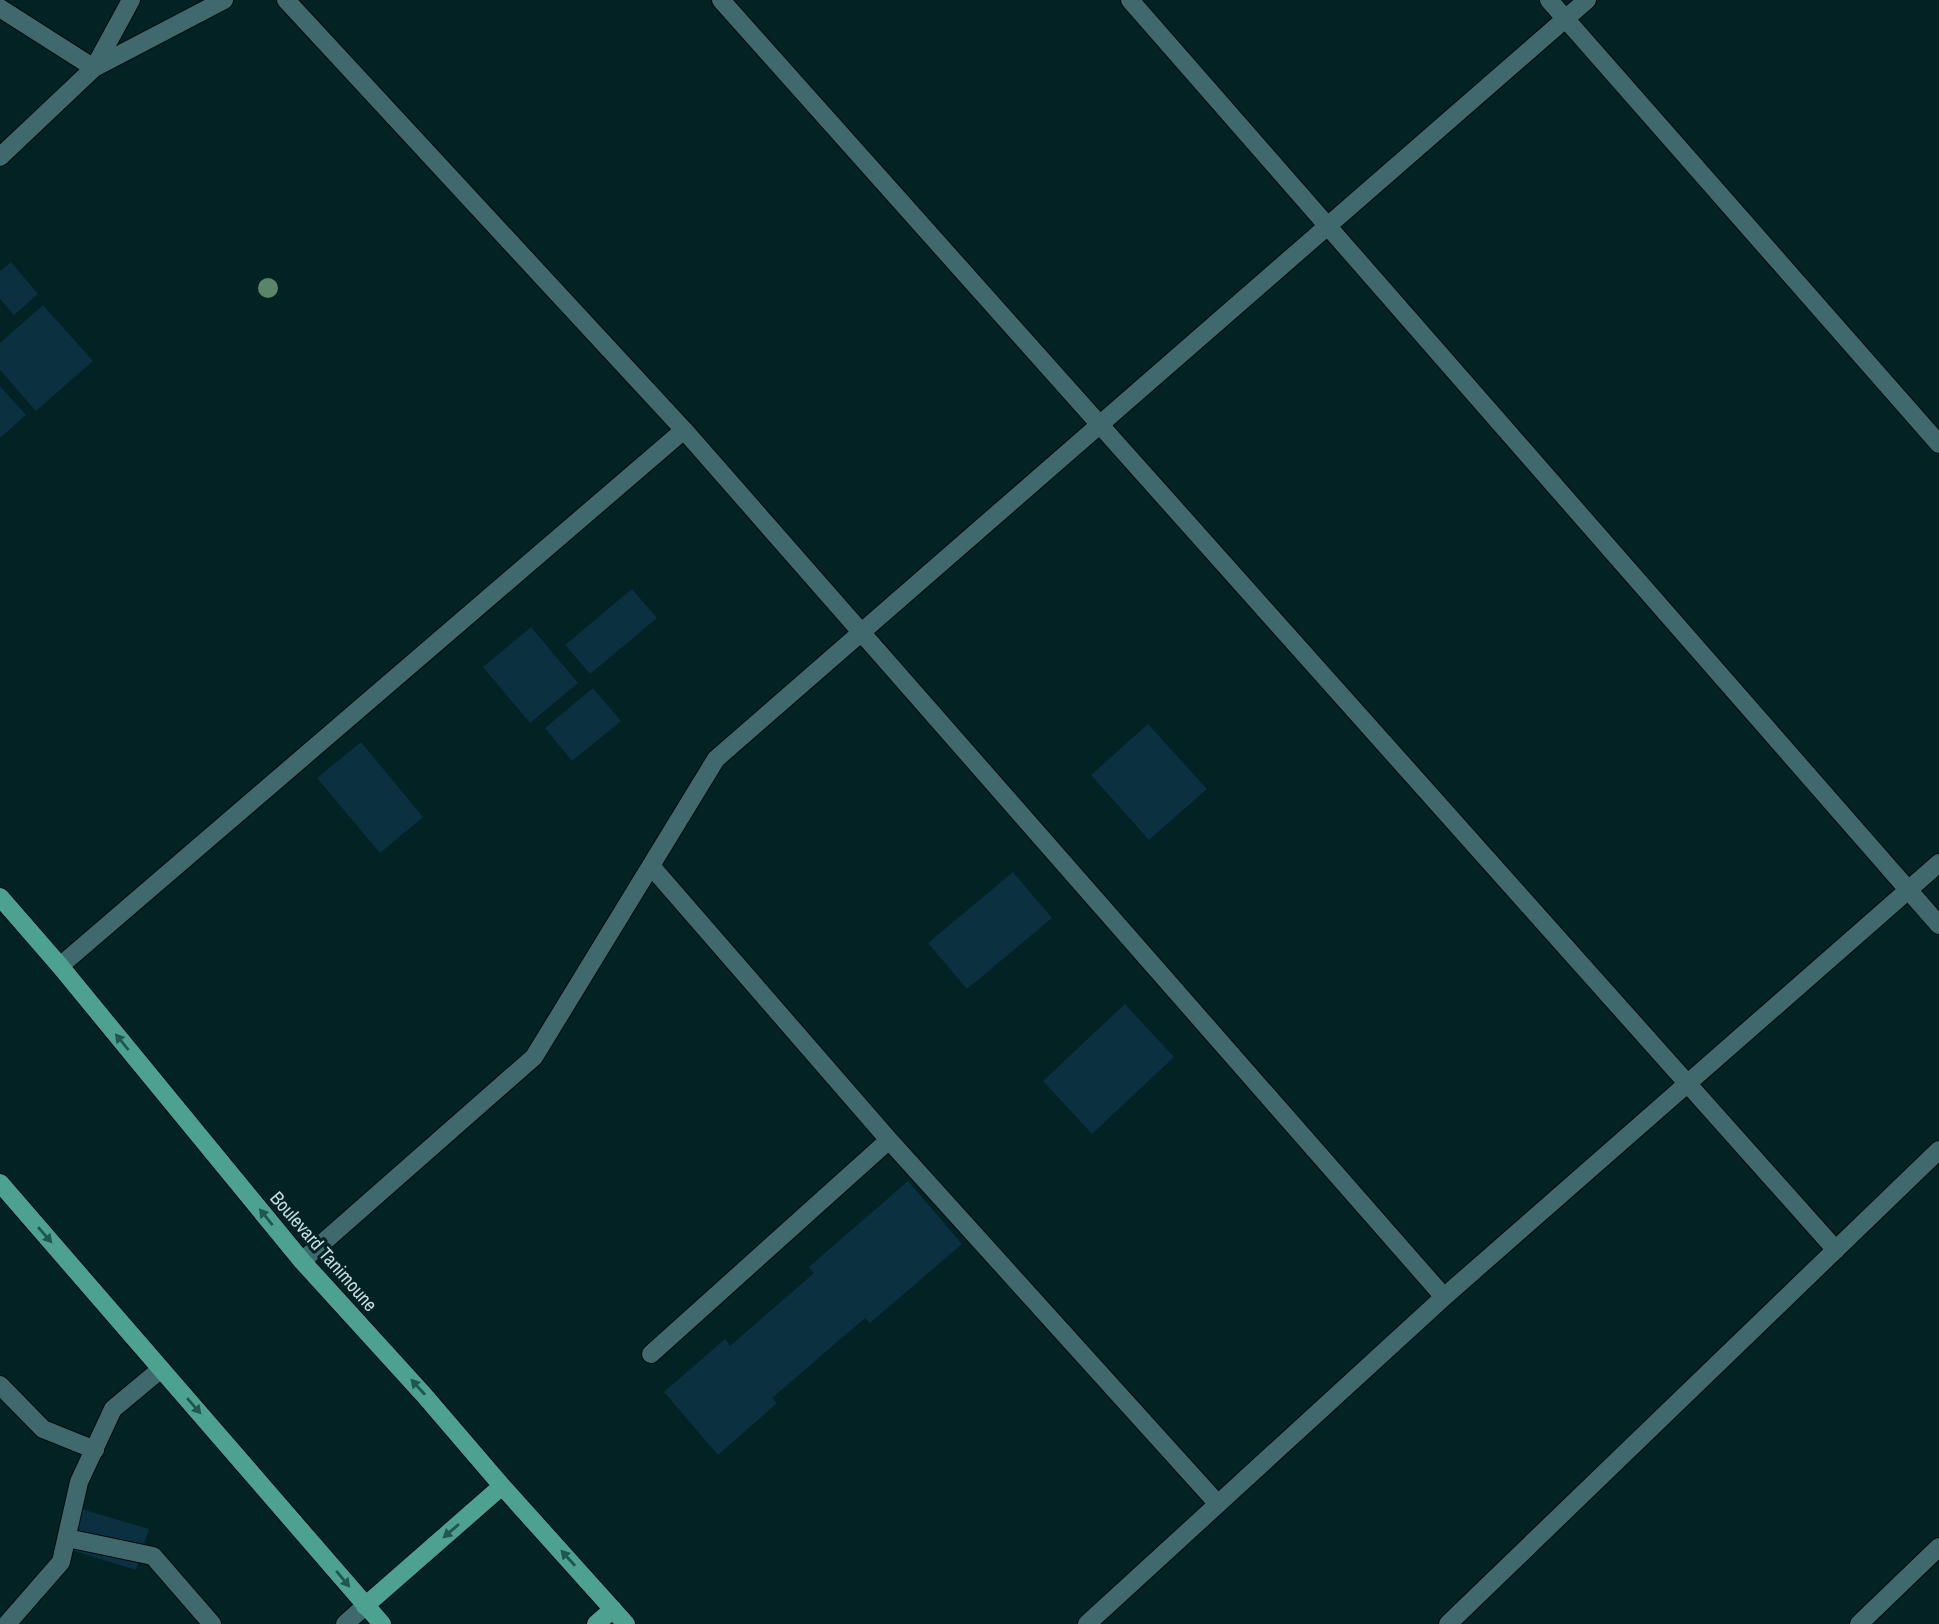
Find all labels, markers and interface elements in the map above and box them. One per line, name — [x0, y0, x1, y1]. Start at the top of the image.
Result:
one-way arrow — [115, 1033, 130, 1050]
street label: Boulevard Tanimoune — [264, 1185, 384, 1317]
one-way arrow — [259, 1209, 274, 1227]
one-way arrow — [37, 1226, 52, 1243]
one-way arrow — [410, 1379, 426, 1396]
one-way arrow — [186, 1397, 202, 1415]
one-way arrow — [442, 1523, 460, 1539]
one-way arrow — [560, 1550, 576, 1567]
one-way arrow — [335, 1569, 350, 1587]

